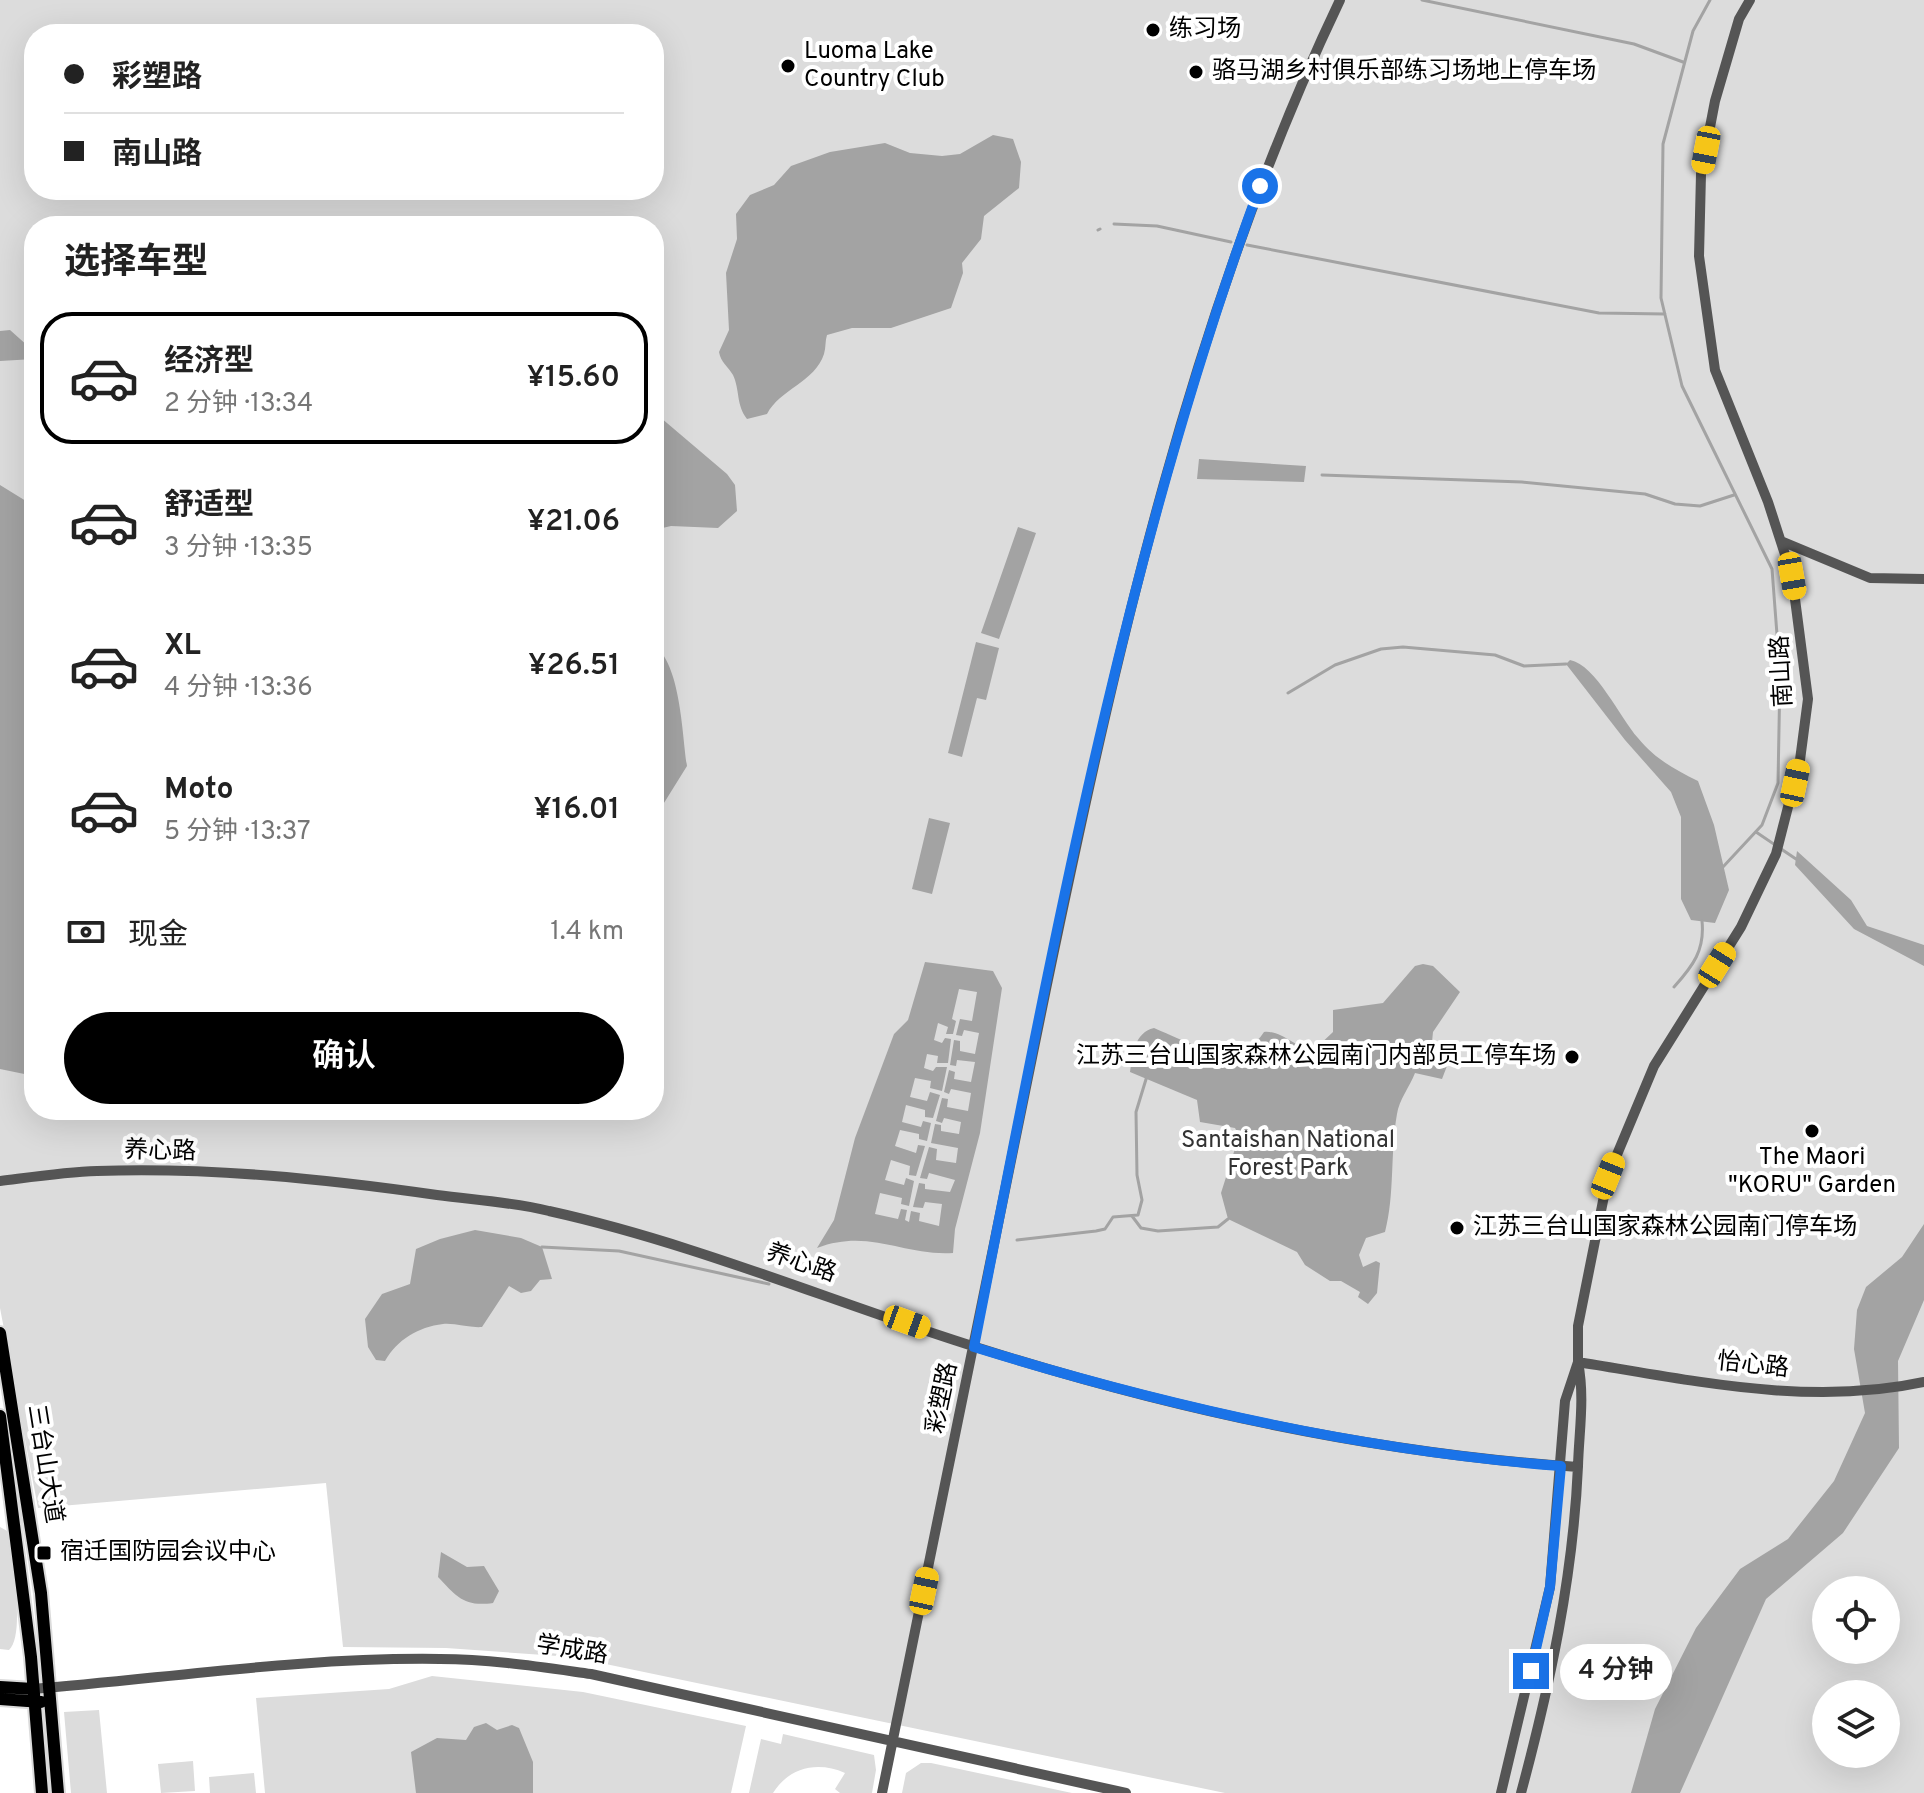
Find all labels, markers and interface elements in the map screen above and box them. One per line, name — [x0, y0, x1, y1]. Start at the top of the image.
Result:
place label: 练习场 — [1169, 15, 1241, 45]
marker: 练习场 — [1144, 21, 1162, 39]
place label: Luoma Lake Country Club — [804, 37, 945, 95]
marker: Luoma Lake Country Club — [779, 57, 797, 75]
place label: 骆马湖乡村俱乐部练习场地上停车场 — [1212, 57, 1596, 87]
text: 彩塑路 — [112, 60, 202, 97]
marker: 骆马湖乡村俱乐部练习场地上停车场 — [1187, 63, 1205, 81]
car — [1690, 124, 1722, 176]
text: 南山路 — [112, 137, 202, 174]
route start — [1242, 168, 1278, 204]
text: 选择车型 — [64, 241, 208, 287]
icon: car — [68, 342, 140, 414]
text: 经济型 — [164, 344, 254, 381]
text: ¥15.60 — [527, 360, 620, 397]
text: 2 分钟 · 13:34 — [164, 388, 313, 421]
icon: car — [68, 486, 140, 558]
text: 舒适型 — [164, 488, 254, 525]
text: ¥21.06 — [527, 504, 620, 541]
text: 3 分钟 · 13:35 — [164, 532, 313, 565]
car — [1776, 550, 1808, 602]
text: XL — [164, 628, 201, 665]
icon: car — [68, 630, 140, 702]
street label: 南山路 — [1766, 634, 1800, 708]
text: ¥26.51 — [528, 648, 620, 685]
text: 4 分钟 · 13:36 — [164, 672, 313, 705]
car — [1778, 757, 1812, 809]
text: Moto — [164, 772, 234, 809]
icon: car — [68, 774, 140, 846]
text: ¥16.01 — [534, 792, 620, 829]
text: 5 分钟 · 13:37 — [164, 816, 311, 849]
icon: cash — [64, 910, 108, 954]
text: 1.4 km — [550, 916, 624, 949]
text: 现金 — [128, 918, 188, 955]
car — [1694, 938, 1740, 992]
button: 确认 — [64, 1012, 624, 1104]
place label: 江苏三台山国家森林公园南门内部员工停车场 — [1076, 1042, 1556, 1072]
marker: 江苏三台山国家森林公园南门内部员工停车场 — [1563, 1048, 1581, 1066]
marker: The Maori "KORU" Garden — [1803, 1122, 1821, 1140]
park label: Santaishan National Forest Park — [1181, 1126, 1395, 1184]
street label: 养心路 — [124, 1136, 196, 1168]
place label: The Maori "KORU" Garden — [1728, 1143, 1896, 1201]
car — [1588, 1149, 1628, 1203]
place label: 江苏三台山国家森林公园南门停车场 — [1473, 1213, 1857, 1243]
marker: 江苏三台山国家森林公园南门停车场 — [1448, 1219, 1466, 1237]
street label: 养心路 — [762, 1238, 840, 1290]
car — [880, 1303, 934, 1341]
street label: 怡心路 — [1716, 1347, 1790, 1385]
street label: 彩塑路 — [921, 1360, 965, 1436]
street label: 三台山大道 — [20, 1402, 68, 1526]
place label: 宿迁国防园会议中心 — [60, 1538, 276, 1568]
marker: 宿迁国防园会议中心 — [35, 1544, 53, 1562]
car — [907, 1565, 941, 1617]
map controls — [1812, 1576, 1900, 1768]
button: locate — [1812, 1576, 1900, 1664]
street label: 学成路 — [534, 1631, 610, 1671]
callout: 4 分钟 — [1559, 1643, 1671, 1699]
route end — [1513, 1653, 1549, 1689]
text: 4 分钟 — [1579, 1655, 1653, 1688]
button: layers — [1812, 1680, 1900, 1768]

